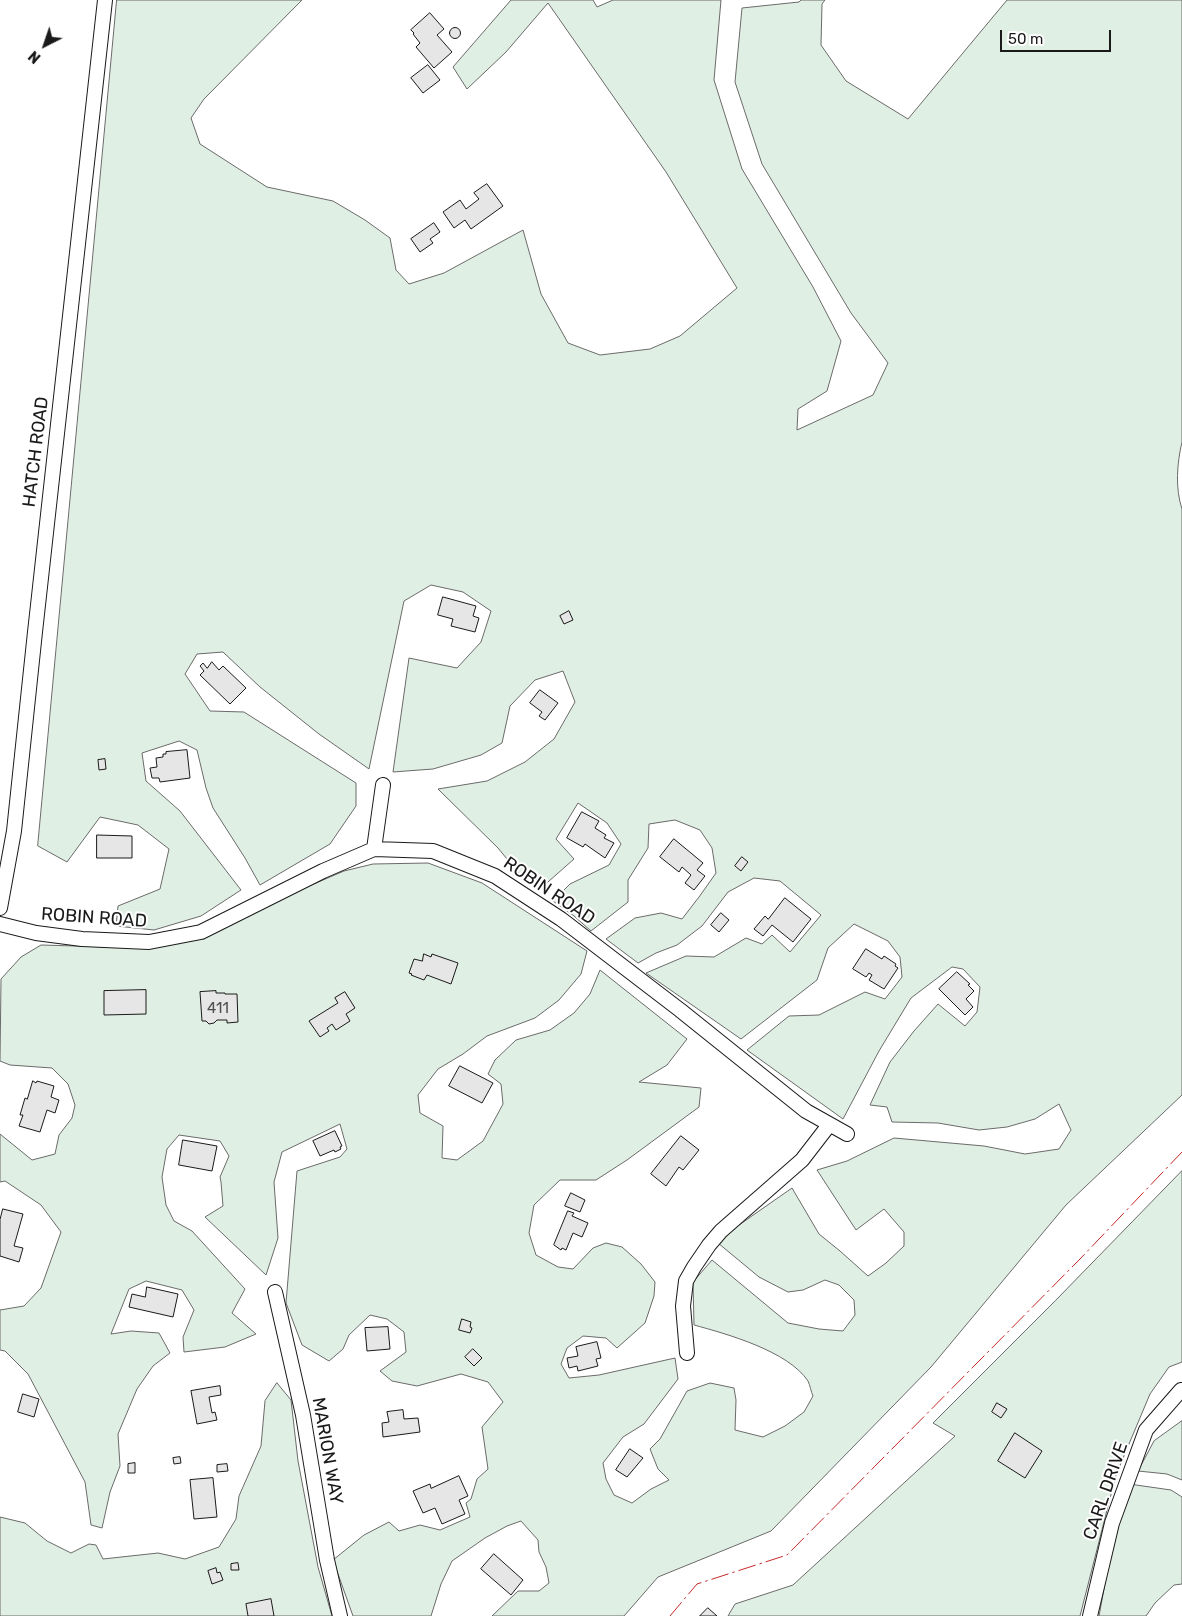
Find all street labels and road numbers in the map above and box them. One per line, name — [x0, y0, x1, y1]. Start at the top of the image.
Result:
street label: HATCH ROAD — [19, 396, 53, 508]
street label: ROBIN ROAD — [499, 852, 599, 930]
street label: ROBIN ROAD — [40, 904, 148, 932]
street label: MARION WAY — [307, 1396, 347, 1506]
street label: CARL DRIVE — [1079, 1439, 1133, 1543]

